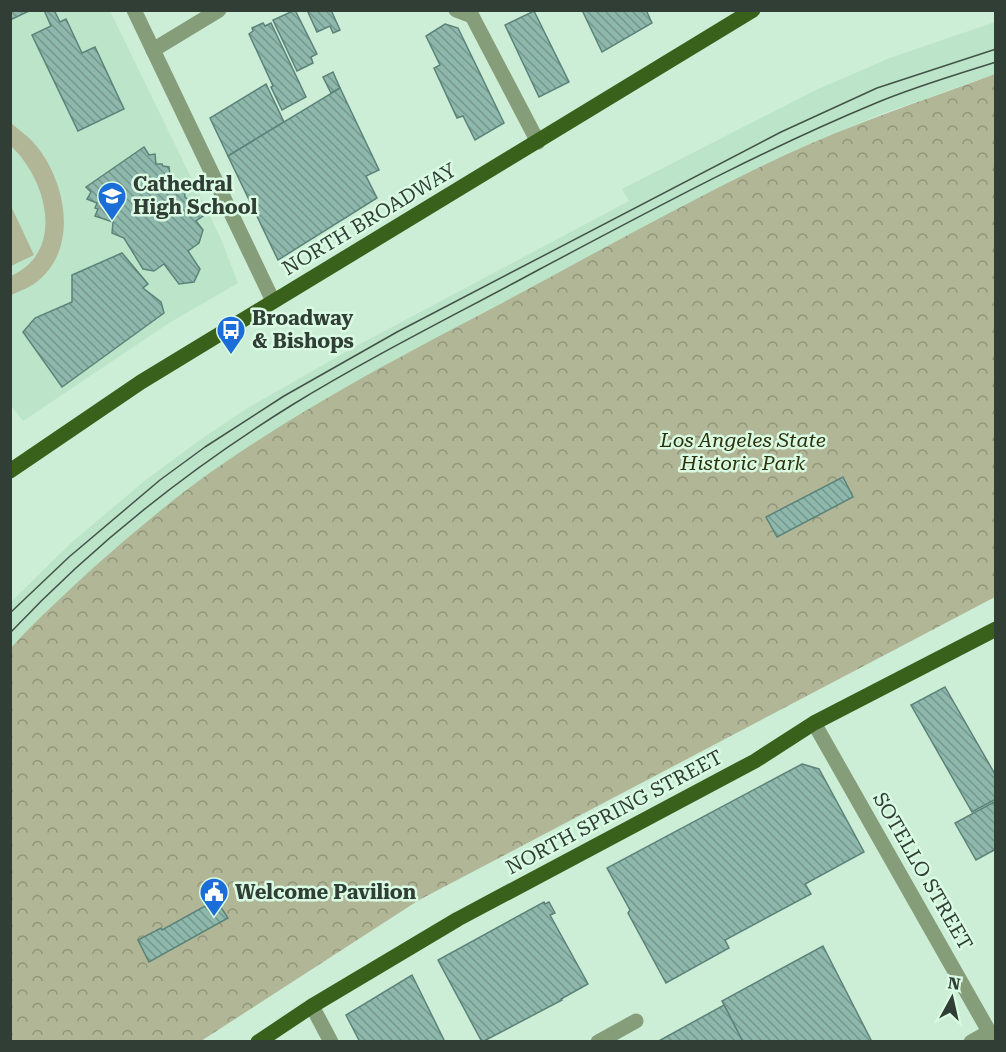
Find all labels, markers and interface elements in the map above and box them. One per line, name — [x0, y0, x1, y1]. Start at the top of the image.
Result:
street label: NORTH BROADWAY — [278, 157, 461, 280]
place label: Cathedral High School — [133, 172, 258, 219]
school or university icon: Cathedral High School — [96, 180, 128, 222]
place label: Broadway & Bishops — [252, 306, 354, 353]
bus stop icon: Broadway & Bishops — [215, 314, 247, 356]
park label: Los Angeles State Historic Park — [659, 428, 826, 475]
street label: NORTH SPRING STREET — [502, 745, 726, 879]
street label: SOTELLO STREET — [868, 788, 978, 954]
public building icon: Welcome Pavilion — [198, 876, 230, 918]
place label: Welcome Pavilion — [235, 880, 417, 904]
north arrow — [922, 968, 982, 1028]
text: N — [947, 973, 961, 994]

